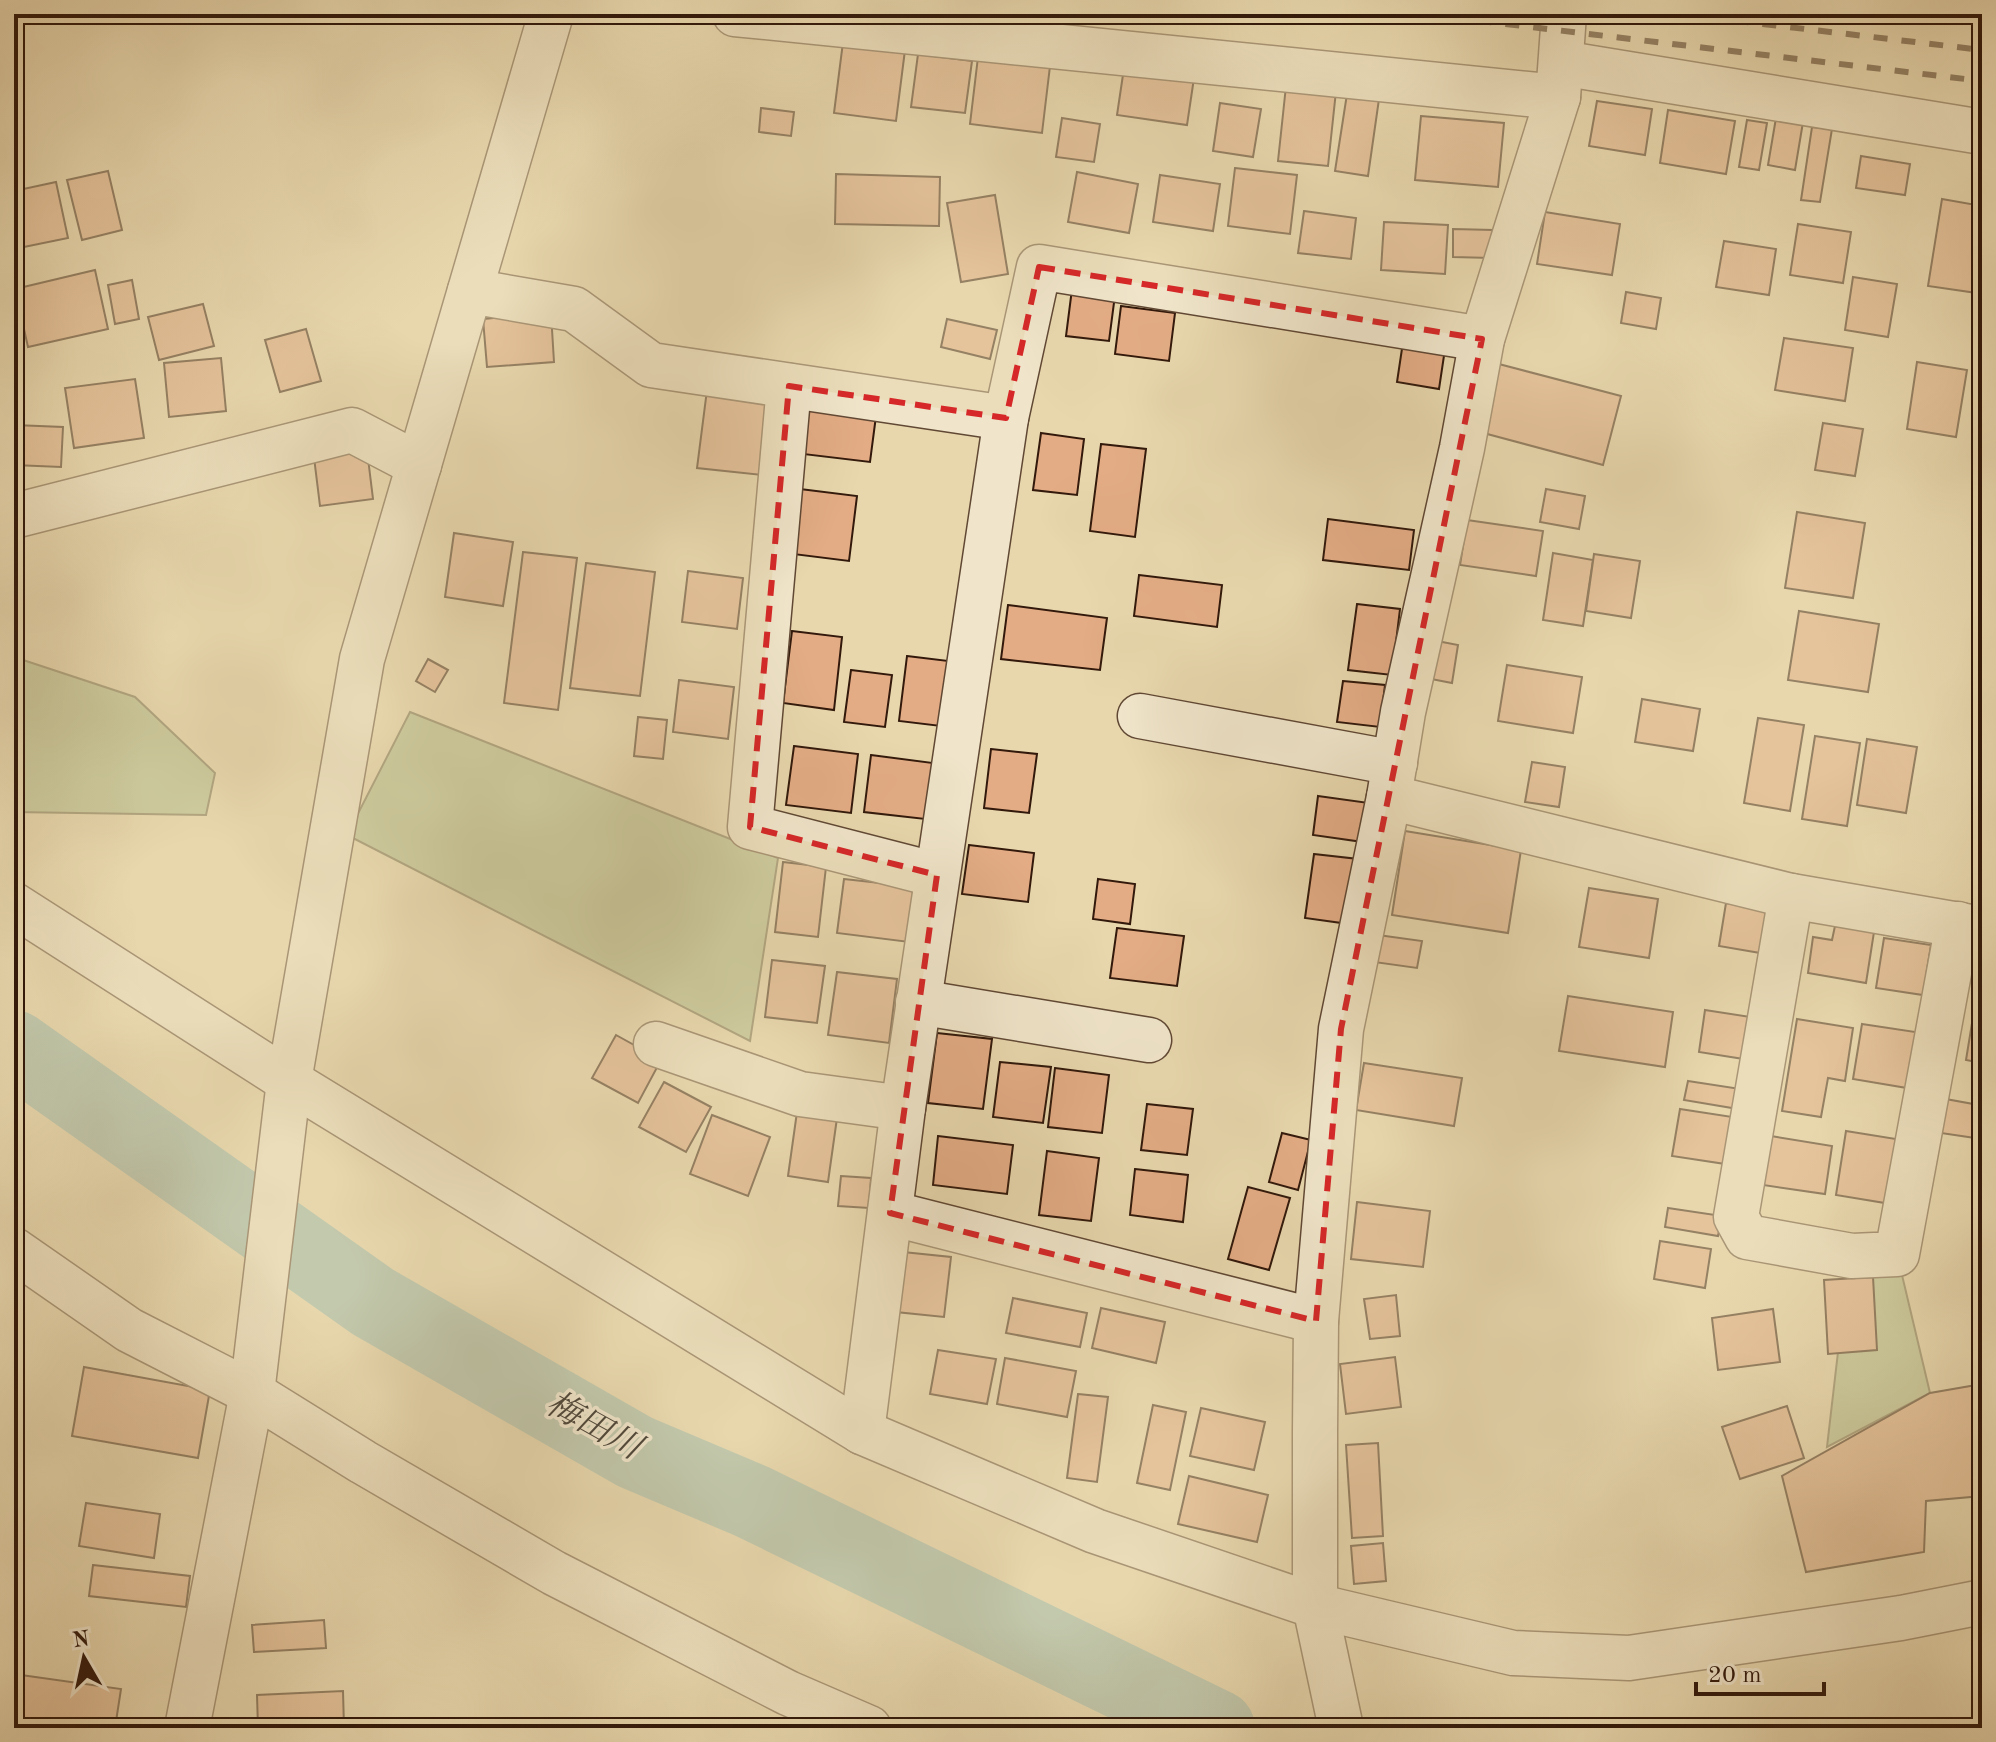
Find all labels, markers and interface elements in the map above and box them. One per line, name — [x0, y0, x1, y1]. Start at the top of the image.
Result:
water label: 梅田川 — [540, 1385, 651, 1469]
north arrow — [44, 1618, 124, 1698]
text: N — [71, 1628, 91, 1652]
scale bar — [1696, 1646, 1824, 1696]
text: 20 m — [1708, 1664, 1762, 1688]

